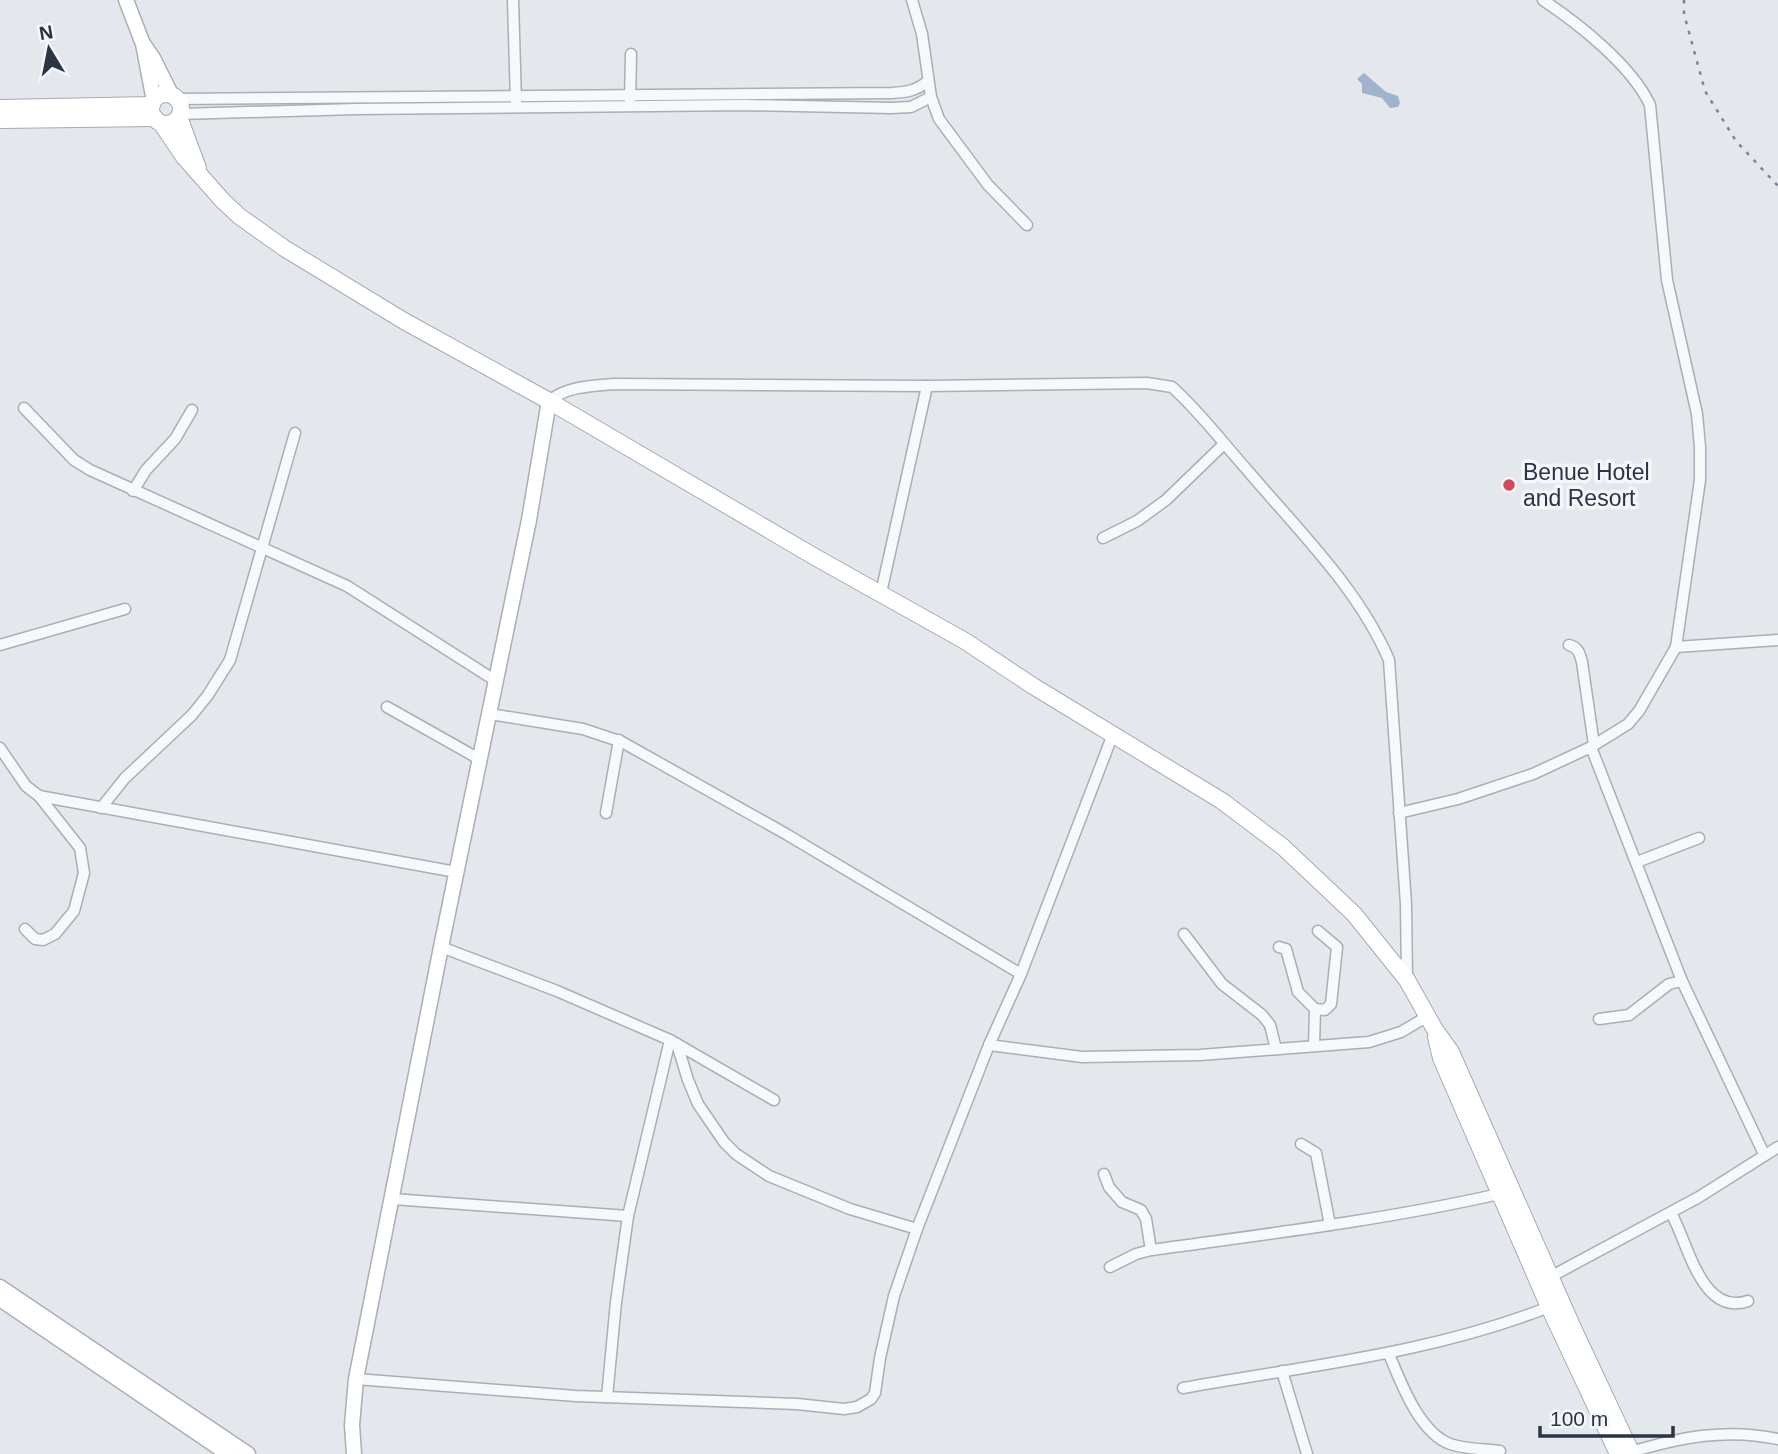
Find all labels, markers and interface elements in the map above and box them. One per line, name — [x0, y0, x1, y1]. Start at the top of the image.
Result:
north arrow — [14, 14, 84, 84]
text: N — [38, 21, 55, 44]
place label: Benue Hotel and Resort — [1523, 459, 1650, 511]
marker: Benue Hotel and Resort — [1501, 477, 1517, 493]
scale bar — [1540, 1394, 1673, 1438]
text: 100 m — [1550, 1407, 1608, 1430]

